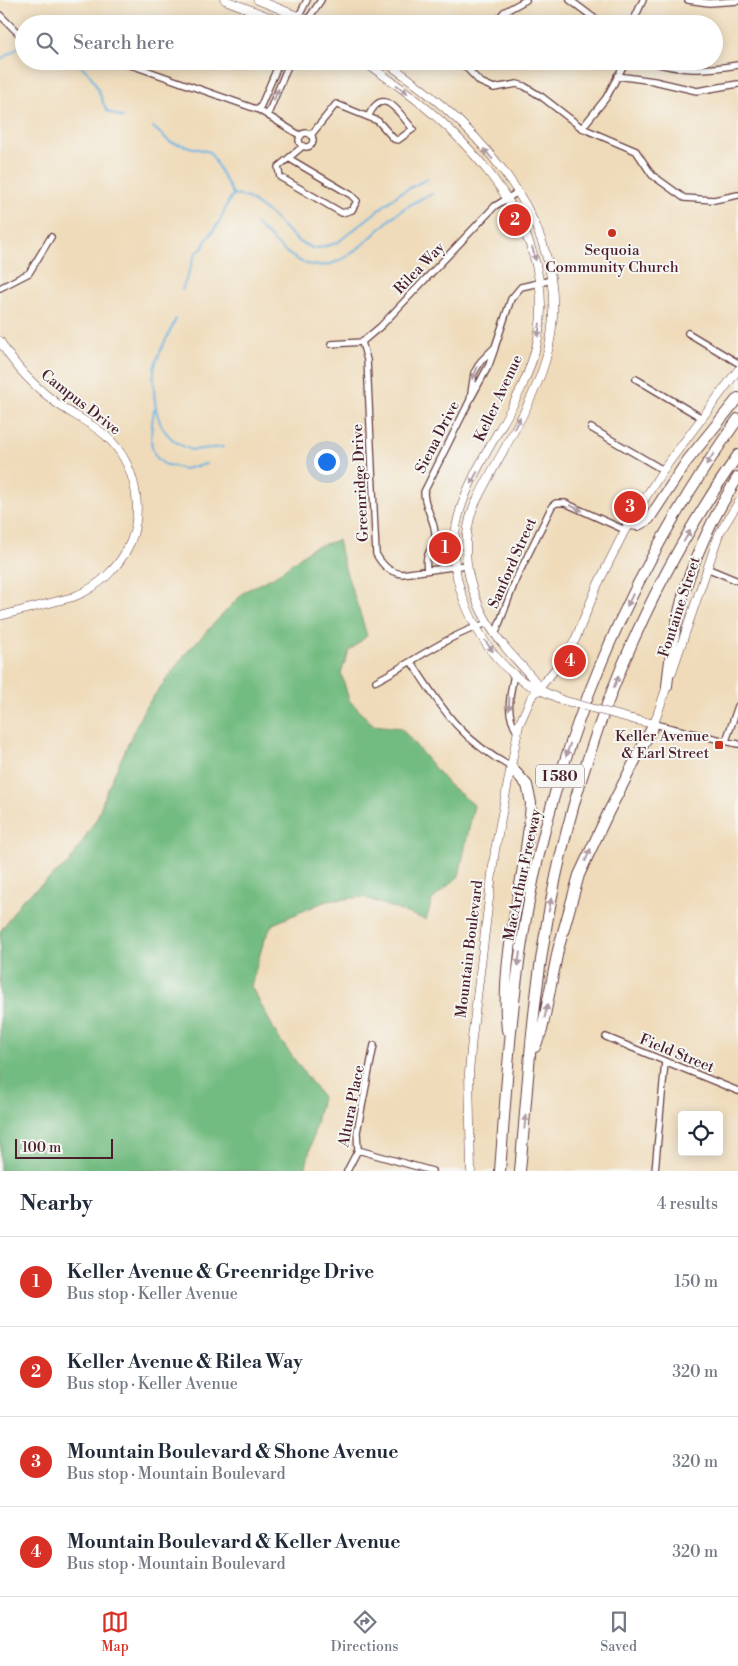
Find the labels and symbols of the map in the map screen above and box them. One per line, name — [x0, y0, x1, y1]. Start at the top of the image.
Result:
one-way arrow — [395, 84, 409, 94]
one-way arrow — [273, 88, 281, 102]
one-way arrow — [482, 149, 494, 161]
pin: 2 — [499, 201, 531, 239]
marker: Sequoia Community Church — [606, 227, 618, 239]
street label: Rilea Way — [390, 238, 449, 298]
place label: Sequoia Community Church — [545, 241, 679, 277]
one-way arrow — [530, 247, 538, 262]
one-way arrow — [535, 322, 543, 338]
street label: Keller Avenue — [470, 352, 527, 445]
street label: Campus Drive — [37, 365, 124, 439]
one-way arrow — [471, 366, 479, 380]
street label: Siena Drive — [411, 398, 464, 477]
one-way arrow — [513, 416, 521, 430]
street label: Greenridge Drive — [348, 423, 373, 542]
your location — [314, 449, 340, 475]
one-way arrow — [705, 452, 715, 465]
one-way arrow — [470, 471, 478, 485]
pin: 3 — [614, 488, 646, 526]
one-way arrow — [569, 504, 583, 512]
street label: Sanford Street — [484, 514, 541, 612]
pin: 1 — [429, 529, 461, 567]
one-way arrow — [683, 529, 691, 544]
street label: Fontaine Street — [654, 554, 705, 660]
one-way arrow — [625, 592, 634, 607]
one-way arrow — [484, 639, 494, 653]
pin: 4 — [554, 642, 586, 680]
one-way arrow — [612, 674, 620, 689]
one-way arrow — [505, 696, 513, 712]
place label: Keller Avenue & Earl Street — [615, 727, 710, 763]
marker: Keller Avenue & Earl Street — [713, 739, 725, 751]
one-way arrow — [564, 743, 572, 758]
road number: I 580 — [536, 764, 584, 788]
street label: MacArthur Freeway — [499, 807, 546, 943]
one-way arrow — [584, 847, 592, 862]
street label: Mountain Boulevard — [452, 879, 487, 1019]
one-way arrow — [546, 897, 554, 912]
one-way arrow — [515, 951, 523, 967]
one-way arrow — [542, 1003, 550, 1019]
street label: Field Street — [637, 1030, 718, 1077]
street label: Altura Place — [334, 1063, 369, 1150]
one-way arrow — [521, 1114, 529, 1130]
scale bar — [15, 1136, 112, 1159]

